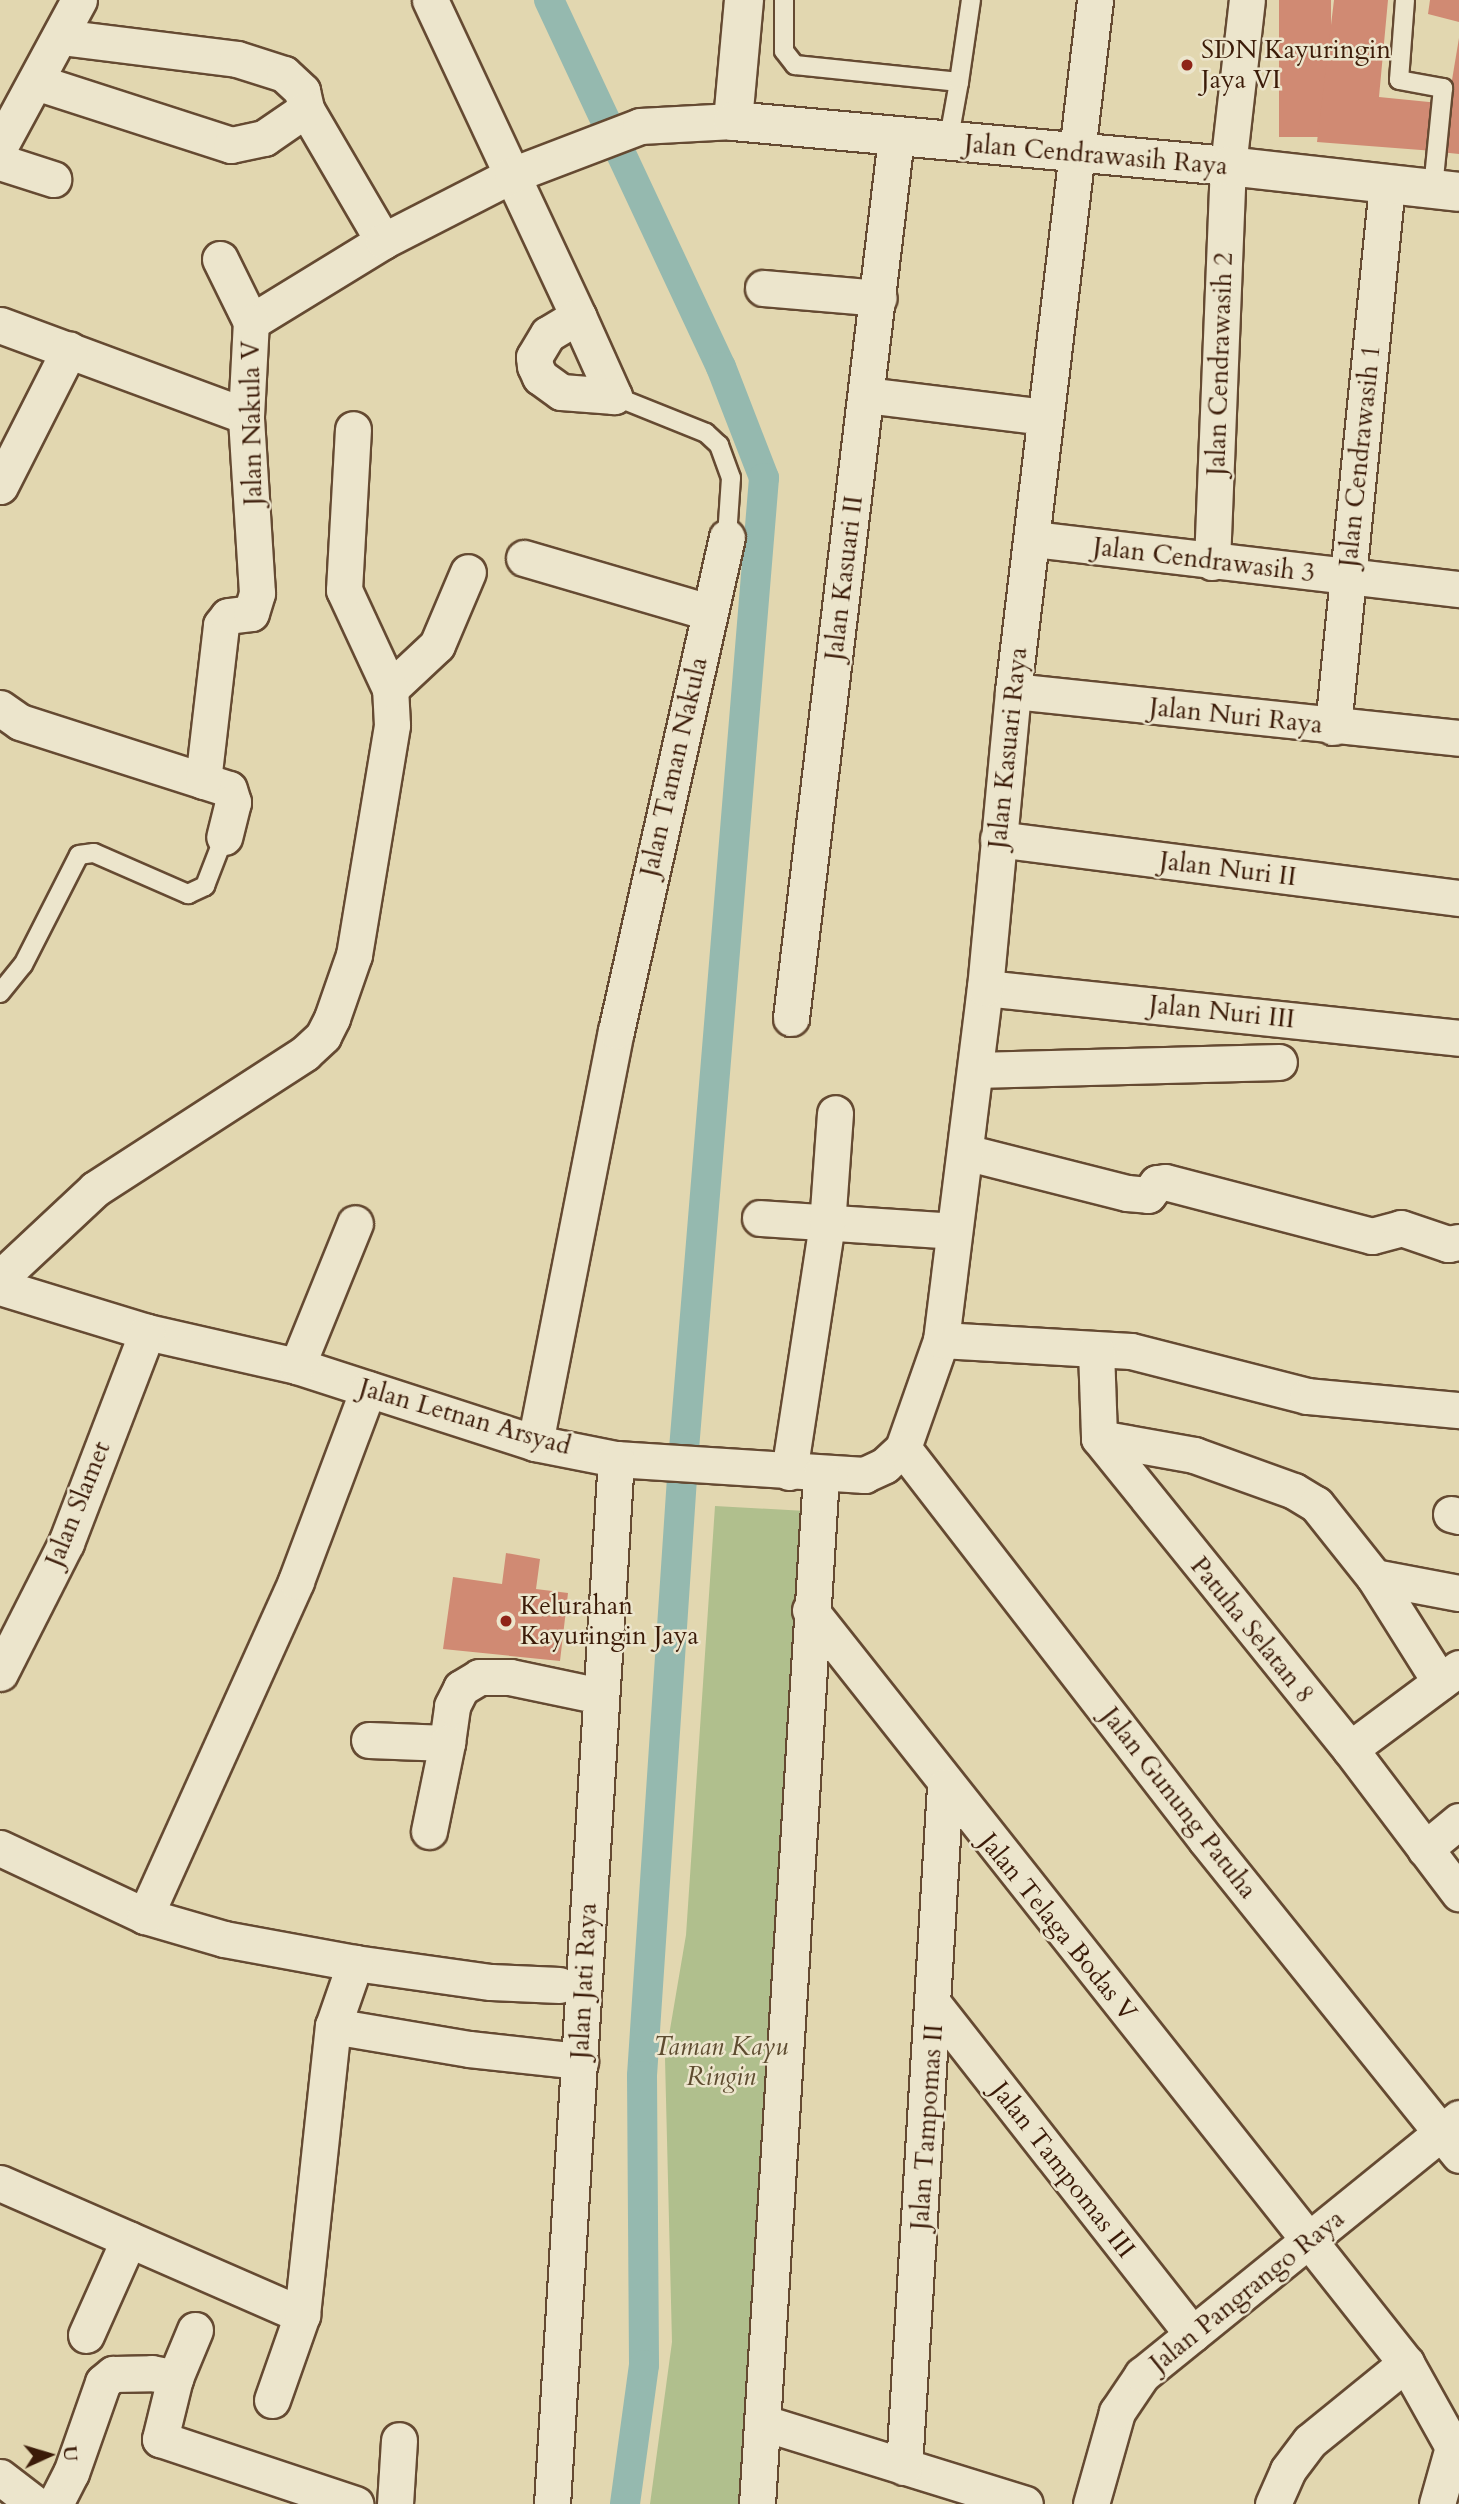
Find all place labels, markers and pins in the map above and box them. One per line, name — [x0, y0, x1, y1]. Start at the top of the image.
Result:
place label: SDN Kayuringin Jaya VI — [1201, 34, 1391, 96]
marker: SDN Kayuringin Jaya VI — [1179, 57, 1195, 73]
place label: Kelurahan Kayuringin Jaya — [520, 1590, 699, 1652]
marker: Kelurahan Kayuringin Jaya — [498, 1613, 514, 1629]

